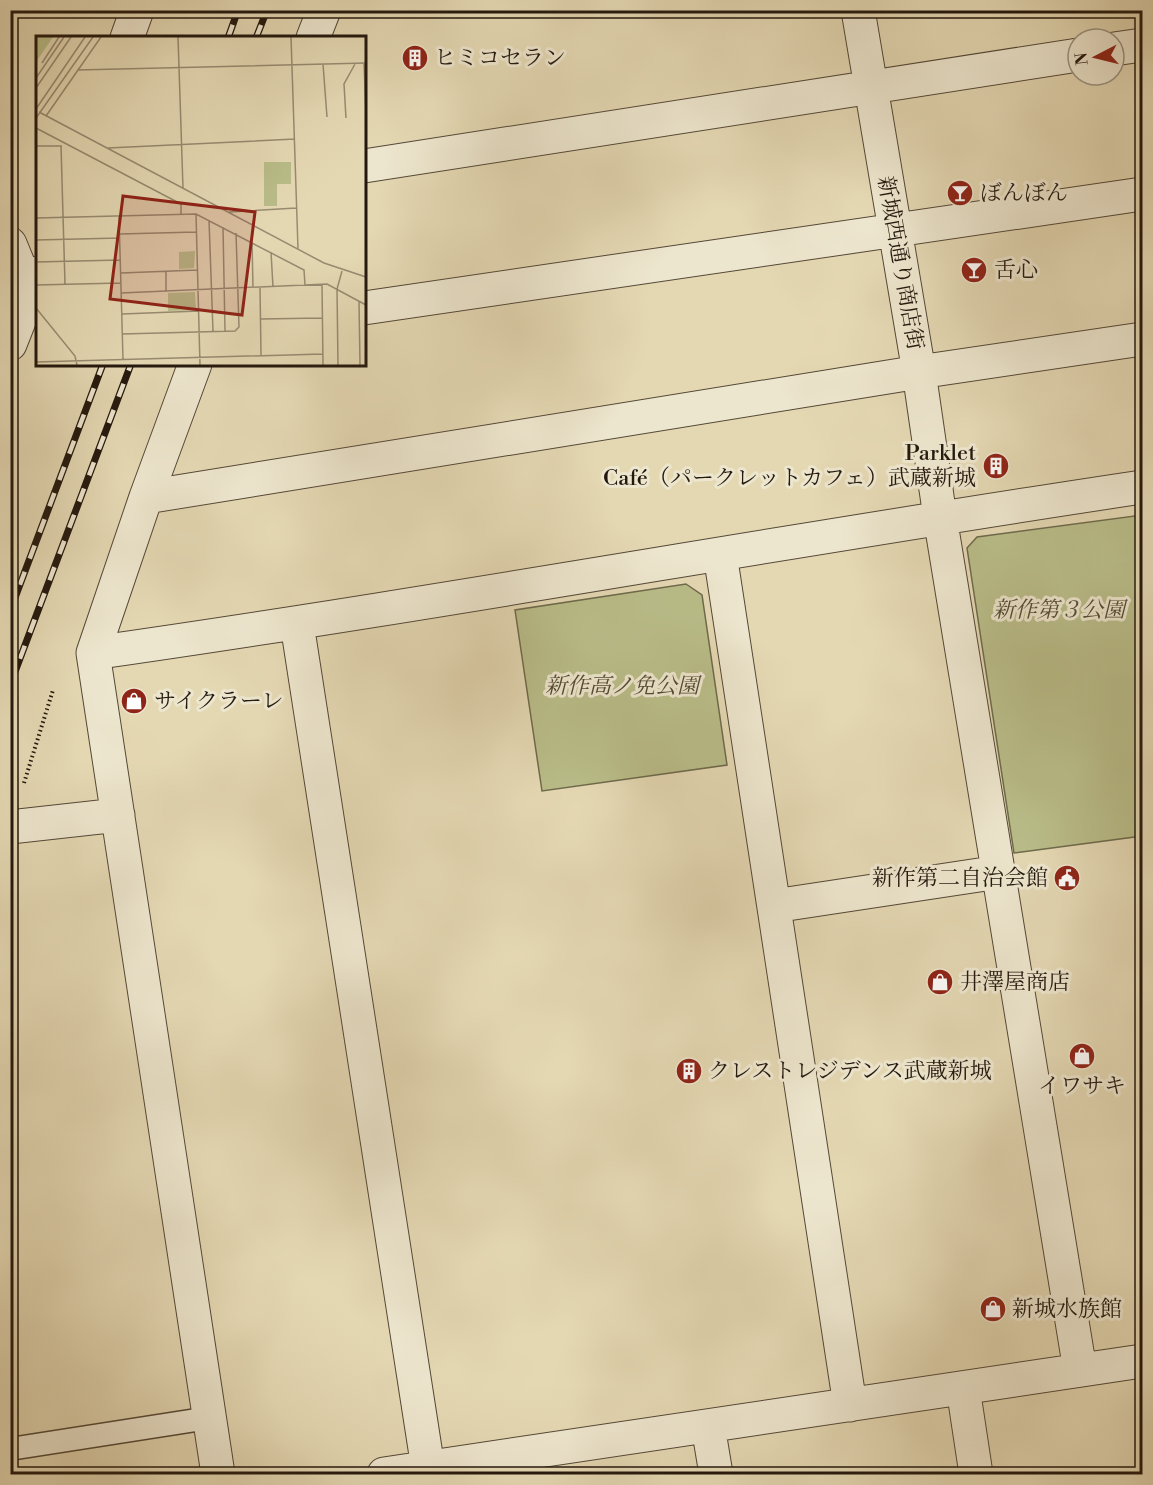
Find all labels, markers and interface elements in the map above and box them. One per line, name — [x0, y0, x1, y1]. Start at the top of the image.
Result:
north arrow — [1066, 27, 1126, 87]
inset map — [36, 36, 366, 366]
building icon: ヒミコセラン — [400, 43, 430, 73]
place label: ヒミコセラン — [434, 45, 566, 72]
text: N — [1071, 51, 1093, 66]
street label: 新城西通り商店街 — [871, 174, 929, 352]
bar icon: ぼんぼん — [945, 178, 975, 208]
place label: ぼんぼん — [980, 180, 1068, 207]
bar icon: 舌心 — [959, 255, 989, 285]
place label: 舌心 — [994, 257, 1038, 284]
place label: Parklet Café（パークレットカフェ）武蔵新城 — [603, 440, 976, 492]
building icon: Parklet Café（パークレットカフェ）武蔵新城 — [981, 451, 1011, 481]
park label: 新作第３公園 — [993, 597, 1128, 624]
park label: 新作高ノ免公園 — [545, 673, 702, 700]
shop icon: サイクラーレ — [119, 686, 149, 716]
place label: サイクラーレ — [154, 688, 284, 715]
public building icon: 新作第二自治会館 — [1052, 863, 1082, 893]
place label: 新作第二自治会館 — [872, 865, 1048, 892]
shop icon: 井澤屋商店 — [925, 967, 955, 997]
place label: 井澤屋商店 — [960, 969, 1070, 996]
shop icon: イワサキ — [1067, 1041, 1097, 1071]
building icon: クレストレジデンス武蔵新城 — [674, 1056, 704, 1086]
place label: クレストレジデンス武蔵新城 — [708, 1058, 992, 1085]
place label: イワサキ — [1038, 1073, 1126, 1100]
shop icon: 新城水族館 — [978, 1294, 1008, 1324]
place label: 新城水族館 — [1012, 1296, 1122, 1323]

